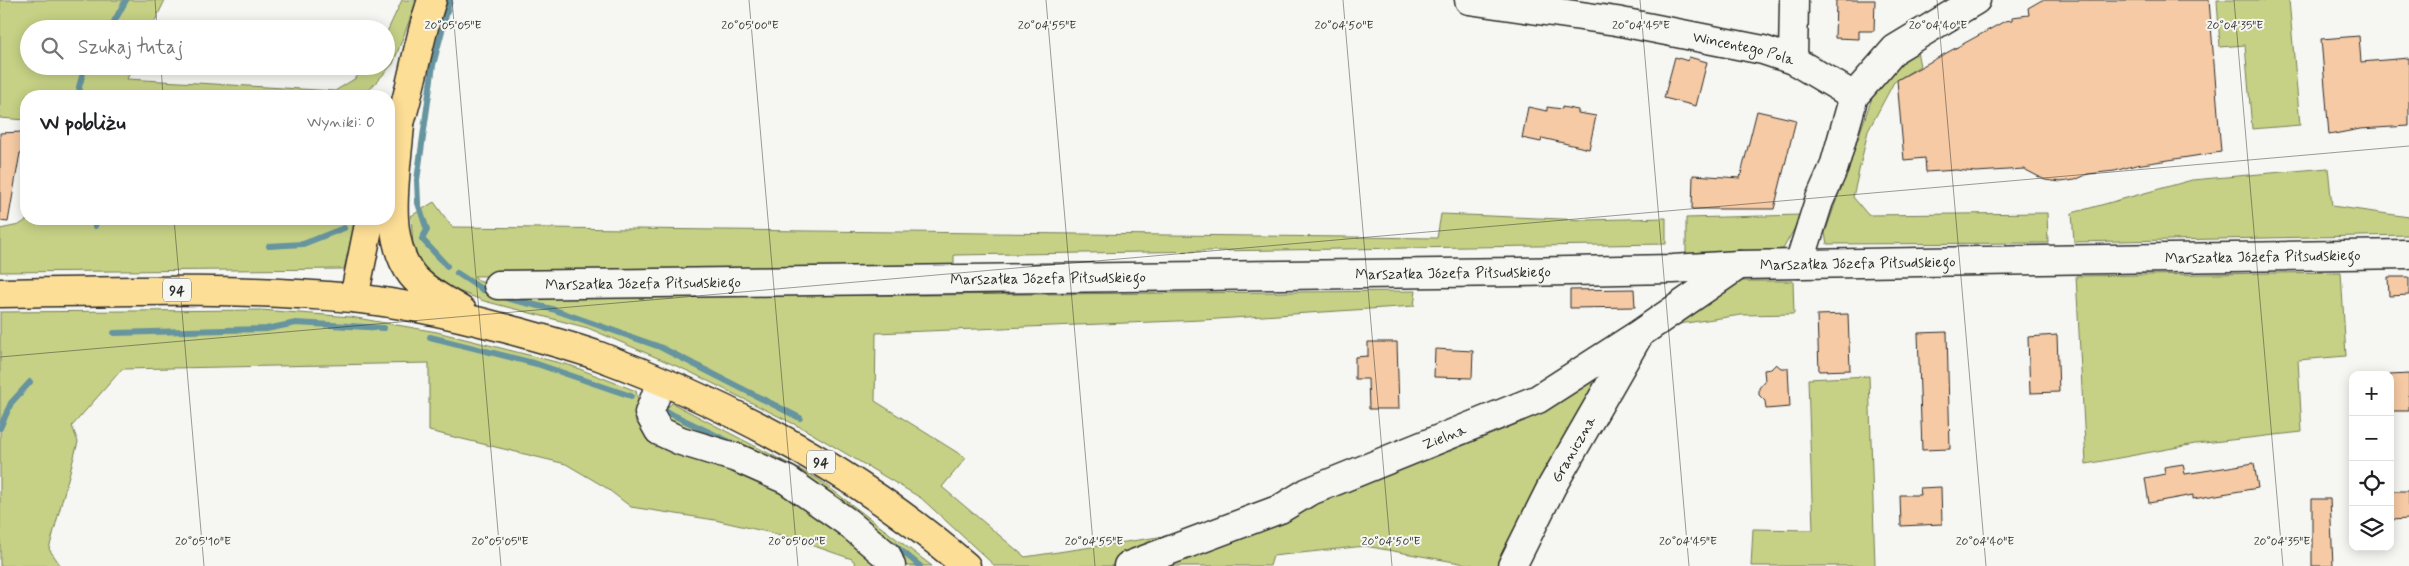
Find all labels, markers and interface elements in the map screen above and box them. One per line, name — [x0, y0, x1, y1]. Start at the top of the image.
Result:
text: 20°05'05"E — [425, 18, 481, 34]
text: 20°05'00"E — [721, 18, 779, 34]
text: 20°04'55"E — [1018, 18, 1076, 34]
text: 20°04'50"E — [1315, 18, 1373, 34]
text: 20°04'45"E — [1612, 18, 1670, 34]
text: 20°04'40"E — [1909, 18, 1967, 34]
text: 20°04'35"E — [2207, 18, 2263, 34]
search box — [20, 20, 395, 75]
street label: Wincentego Pola — [1691, 27, 1798, 71]
icon: search — [38, 34, 66, 62]
text: Szukaj tutaj — [78, 35, 183, 60]
text: W pobliżu — [40, 109, 126, 137]
text: Wyniki: 0 — [307, 112, 375, 133]
street label: Marszałka Józefa Piłsudskiego — [2165, 246, 2361, 269]
street label: Marszałka Józefa Piłsudskiego — [1760, 252, 1956, 276]
street label: Marszałka Józefa Piłsudskiego — [1355, 262, 1551, 285]
street label: Marszałka Józefa Piłsudskiego — [950, 268, 1146, 290]
street label: Marszałka Józefa Piłsudskiego — [545, 273, 741, 295]
road number: 94 — [163, 278, 191, 302]
map controls — [2349, 371, 2394, 551]
button: + — [2349, 371, 2394, 416]
street label: Graniczna — [1547, 412, 1602, 487]
button: − — [2349, 416, 2394, 461]
street label: Zielna — [1420, 420, 1470, 456]
road number: 94 — [807, 451, 835, 474]
button: locate — [2349, 461, 2394, 506]
button: layers — [2349, 506, 2394, 551]
text: 20°05'10"E — [175, 534, 231, 550]
text: 20°05'05"E — [472, 534, 528, 550]
text: 20°05'00"E — [768, 534, 826, 550]
text: 20°04'55"E — [1065, 534, 1123, 550]
text: 20°04'50"E — [1362, 534, 1420, 550]
text: 20°04'45"E — [1659, 534, 1717, 550]
text: 20°04'40"E — [1956, 534, 2014, 550]
text: 20°04'35"E — [2254, 534, 2310, 550]

